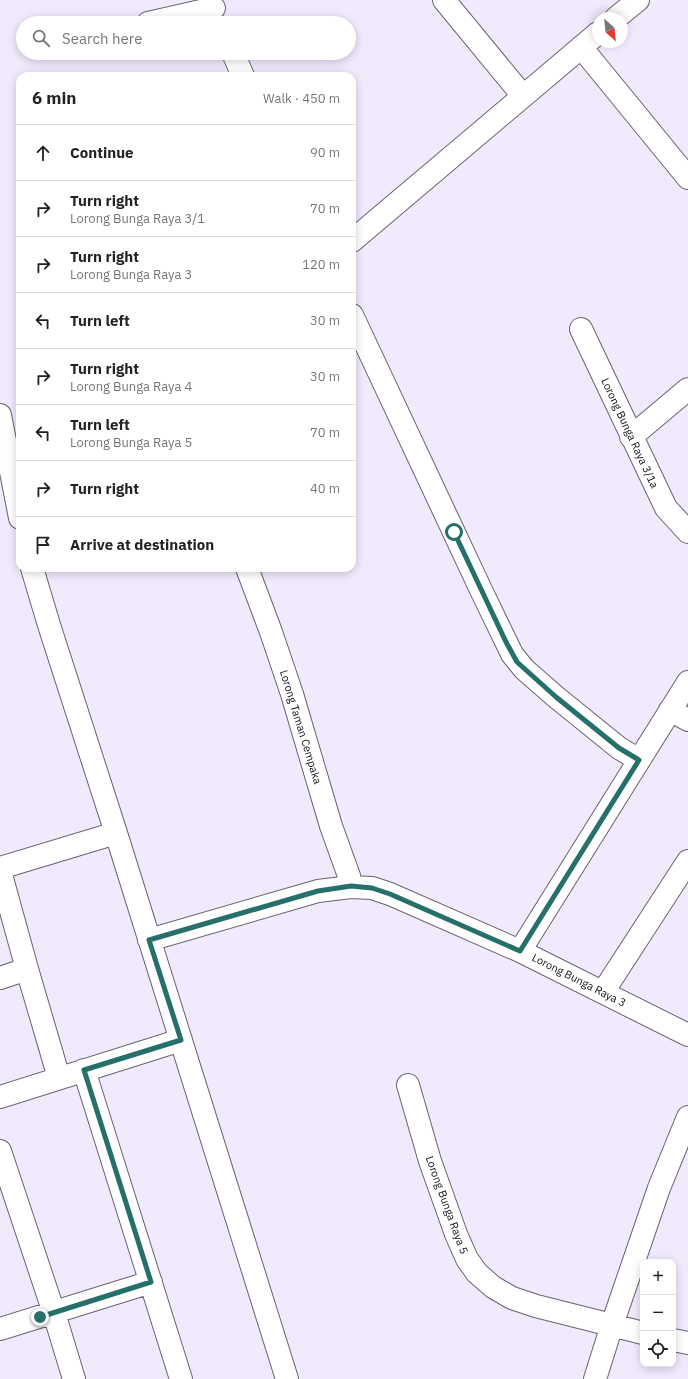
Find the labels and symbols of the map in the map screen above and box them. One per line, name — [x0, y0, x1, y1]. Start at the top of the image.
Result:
north arrow — [592, 12, 628, 48]
street label: Lorong Bunga Raya 3/1a — [598, 376, 662, 491]
route start — [445, 523, 463, 541]
street label: Lorong Taman Cempaka — [277, 668, 325, 786]
street label: Lorong Bunga Raya 3 — [530, 950, 628, 1010]
street label: Lorong Bunga Raya 5 — [423, 1154, 471, 1256]
route end — [31, 1308, 49, 1326]

